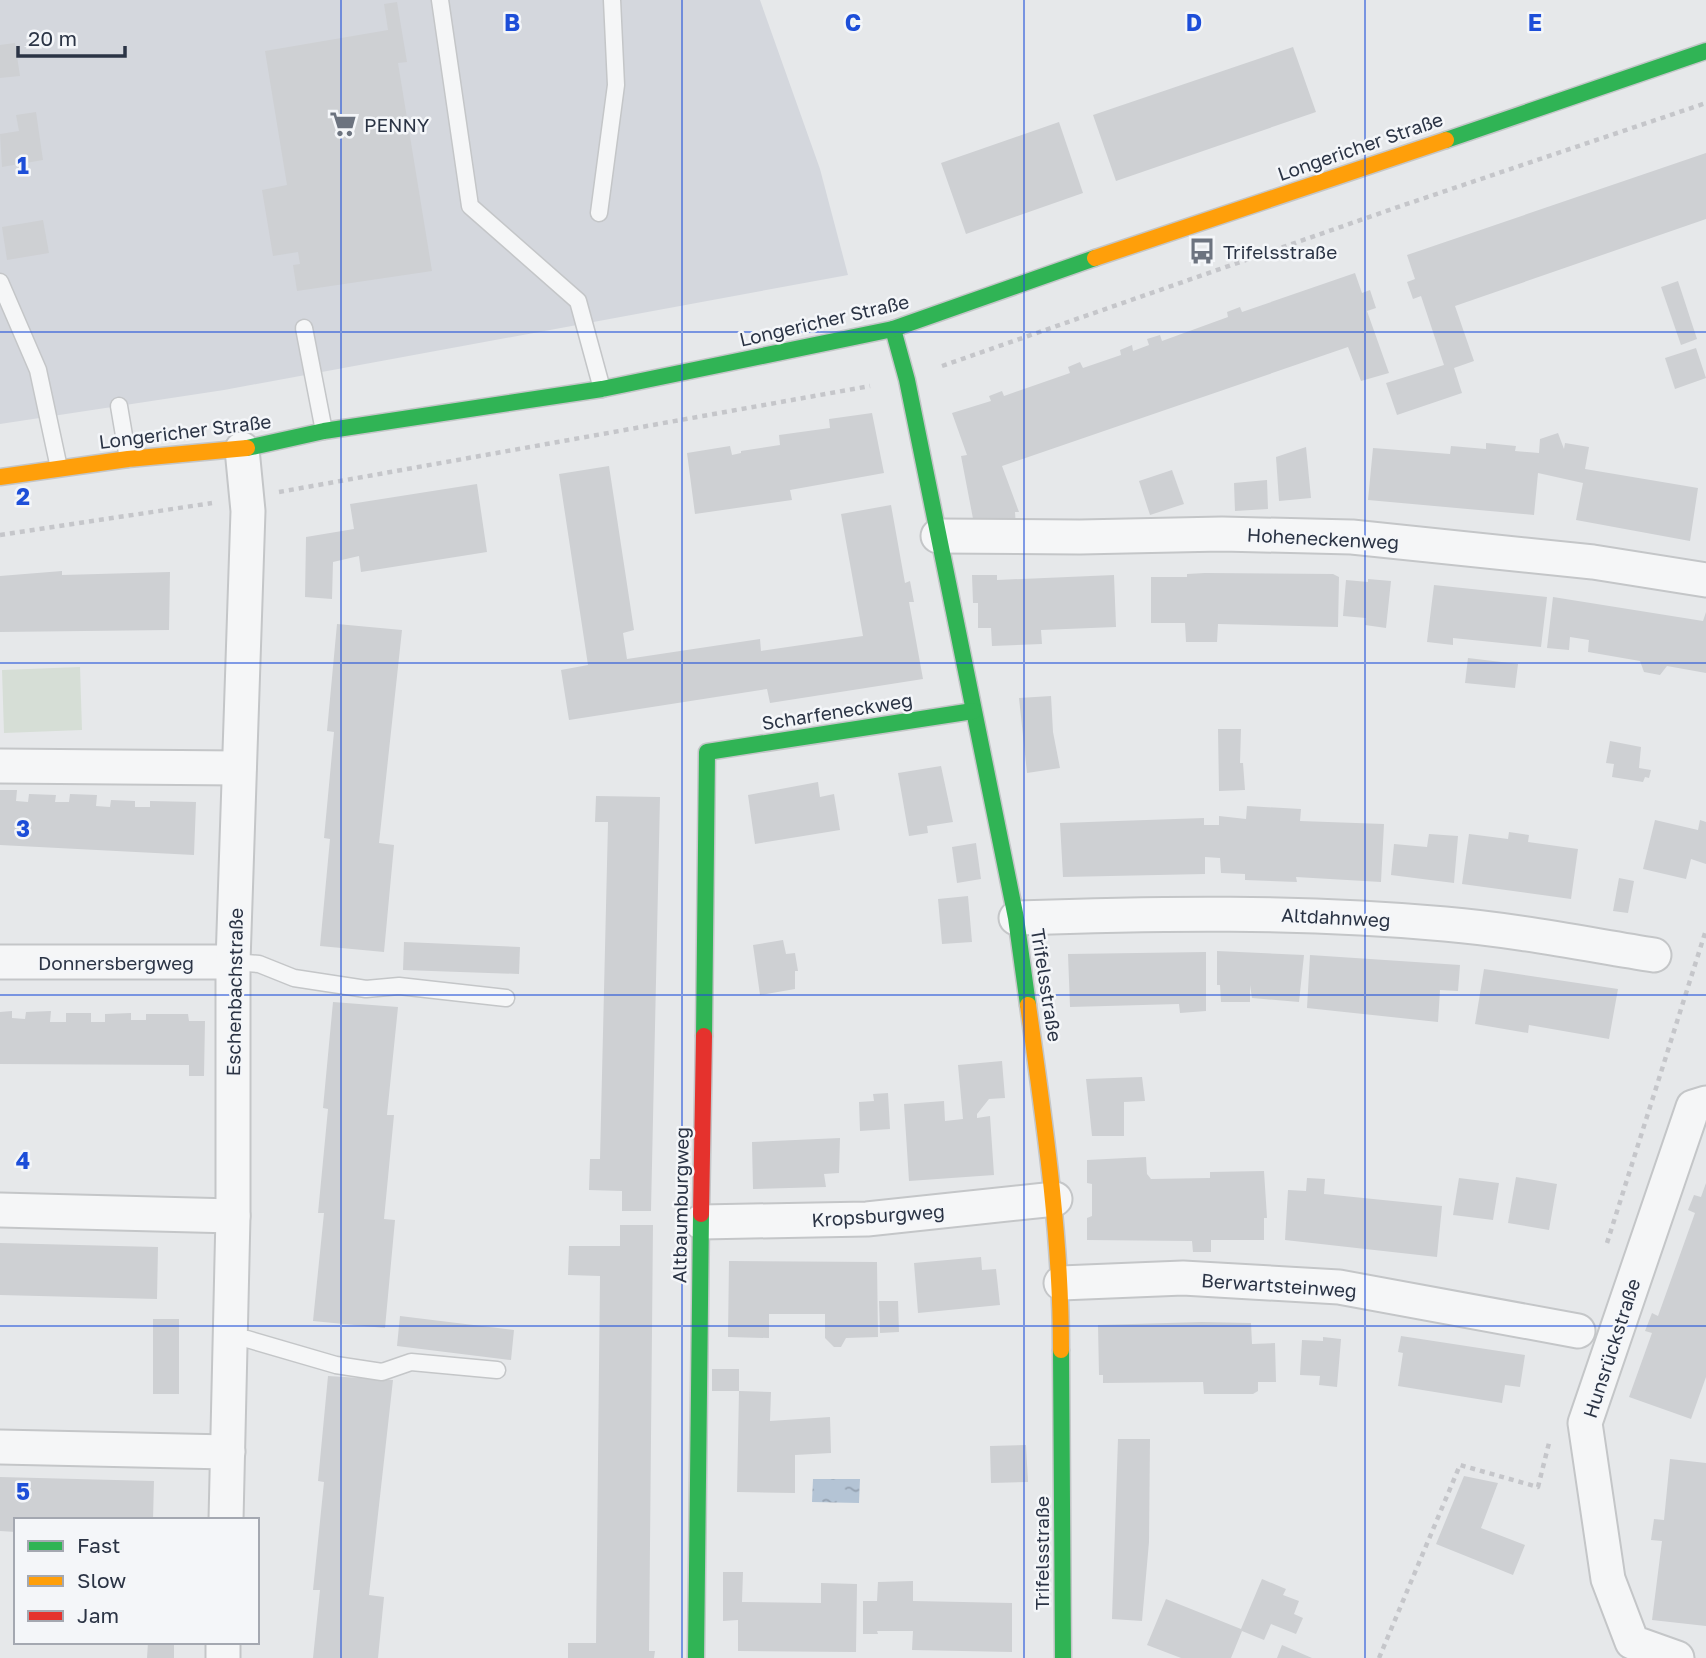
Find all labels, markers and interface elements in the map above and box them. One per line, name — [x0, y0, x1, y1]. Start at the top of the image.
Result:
text: B — [504, 8, 520, 36]
text: C — [845, 8, 861, 36]
text: D — [1186, 8, 1202, 36]
text: E — [1528, 8, 1542, 36]
scale bar — [18, 14, 124, 58]
text: 20 m — [28, 25, 77, 51]
street label: Longericher Straße — [1274, 107, 1446, 185]
supermarket icon: PENNY — [328, 109, 358, 139]
place label: PENNY — [364, 113, 429, 136]
text: 1 — [17, 151, 29, 179]
bus stop icon: Trifelsstraße — [1187, 236, 1217, 266]
place label: Trifelsstraße — [1223, 240, 1337, 263]
street label: Longericher Straße — [737, 289, 911, 351]
street label: Longericher Straße — [97, 409, 273, 453]
text: 2 — [16, 482, 30, 510]
street label: Hoheneckenweg — [1246, 523, 1400, 553]
street label: Scharfeneckweg — [760, 688, 914, 734]
text: 3 — [16, 814, 30, 842]
street label: Altdahnweg — [1281, 903, 1391, 931]
street label: Eschenbachstraße — [221, 908, 247, 1076]
street label: Trifelsstraße — [1027, 927, 1067, 1043]
street label: Donnersbergweg — [38, 951, 194, 974]
street label: Altbaumburgweg — [667, 1127, 693, 1283]
text: 4 — [16, 1146, 30, 1174]
street label: Kropsburgweg — [811, 1199, 945, 1231]
street label: Berwartsteinweg — [1200, 1268, 1358, 1302]
street label: Hunsrückstraße — [1578, 1275, 1644, 1421]
text: 5 — [16, 1477, 30, 1505]
street label: Trifelsstraße — [1030, 1496, 1053, 1610]
legend — [14, 1518, 259, 1644]
text: Fast — [77, 1532, 120, 1558]
text: Slow — [77, 1567, 126, 1593]
text: Jam — [77, 1602, 119, 1628]

